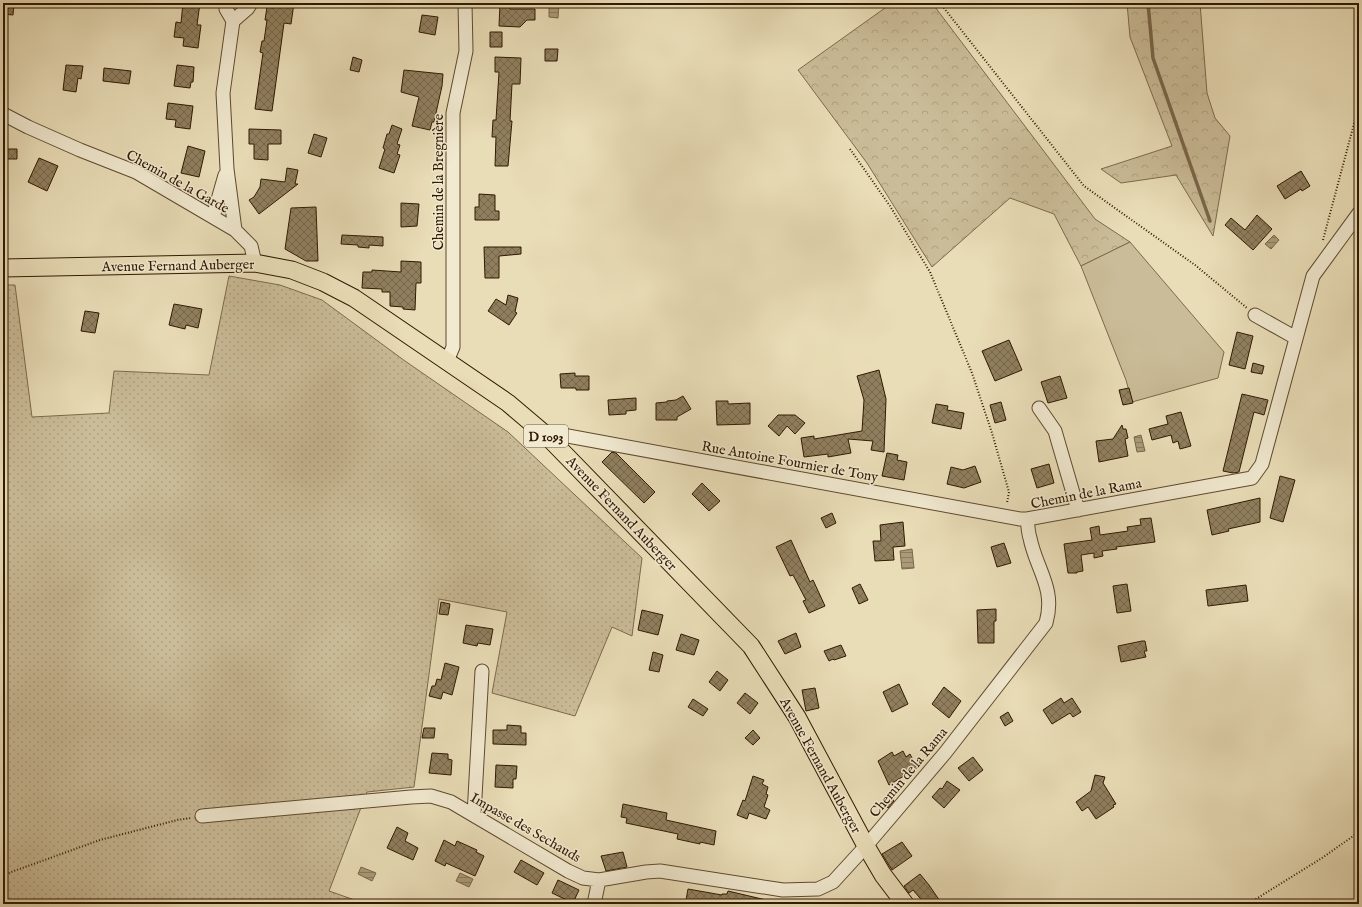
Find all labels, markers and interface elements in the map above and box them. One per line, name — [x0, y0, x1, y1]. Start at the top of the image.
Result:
street label: Chemin de la Bregnière — [430, 113, 448, 250]
street label: Chemin de la Garde — [123, 146, 233, 218]
street label: Avenue Fernand Auberger — [101, 256, 254, 276]
road number: D 1093 — [524, 425, 568, 447]
street label: Rue Antoine Fournier de Tony — [700, 438, 880, 486]
street label: Avenue Fernand Auberger — [561, 452, 681, 575]
street label: Chemin de la Rama — [1029, 474, 1144, 514]
street label: Avenue Fernand Auberger — [775, 694, 865, 837]
street label: Chemin de la Rama — [866, 723, 952, 821]
street label: Impasse des Sechauds — [467, 789, 584, 867]

